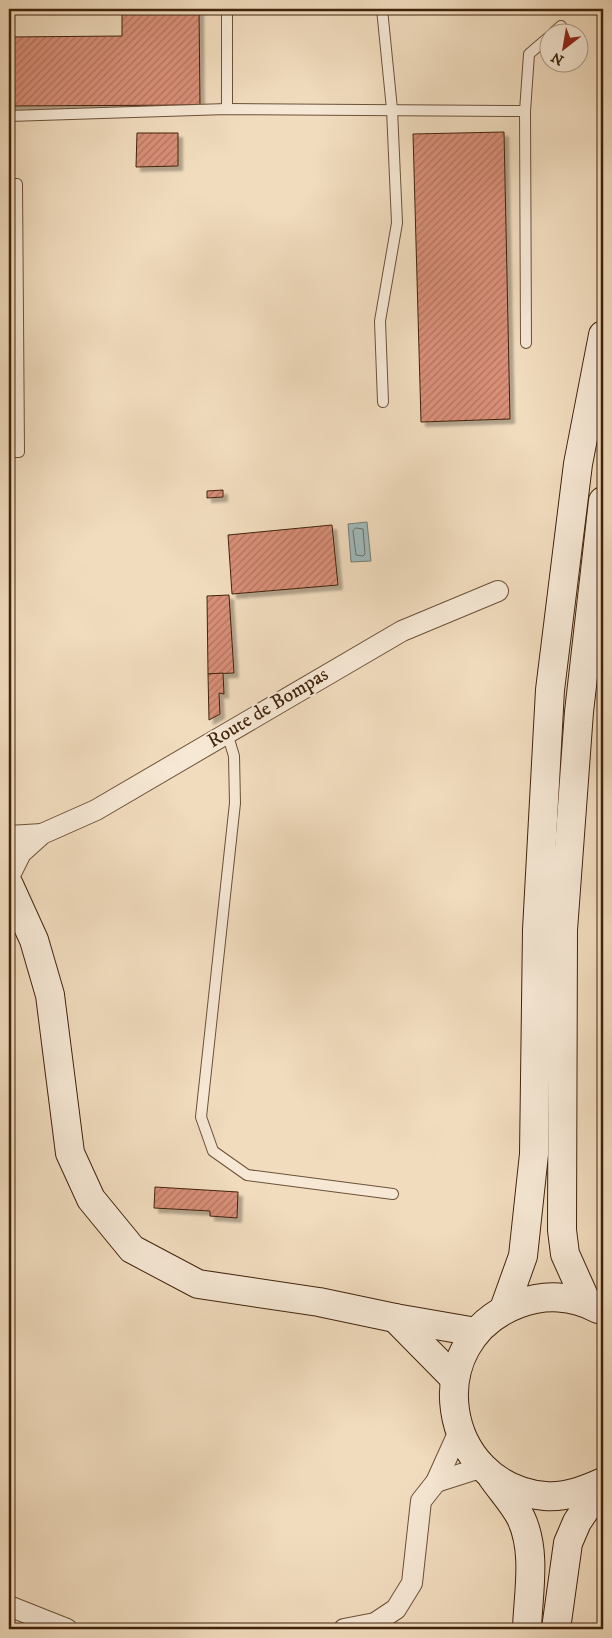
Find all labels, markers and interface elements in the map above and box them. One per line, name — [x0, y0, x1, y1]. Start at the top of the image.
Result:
north arrow — [540, 22, 590, 72]
text: N — [548, 47, 567, 69]
street label: Route de Bompas — [203, 662, 333, 754]

